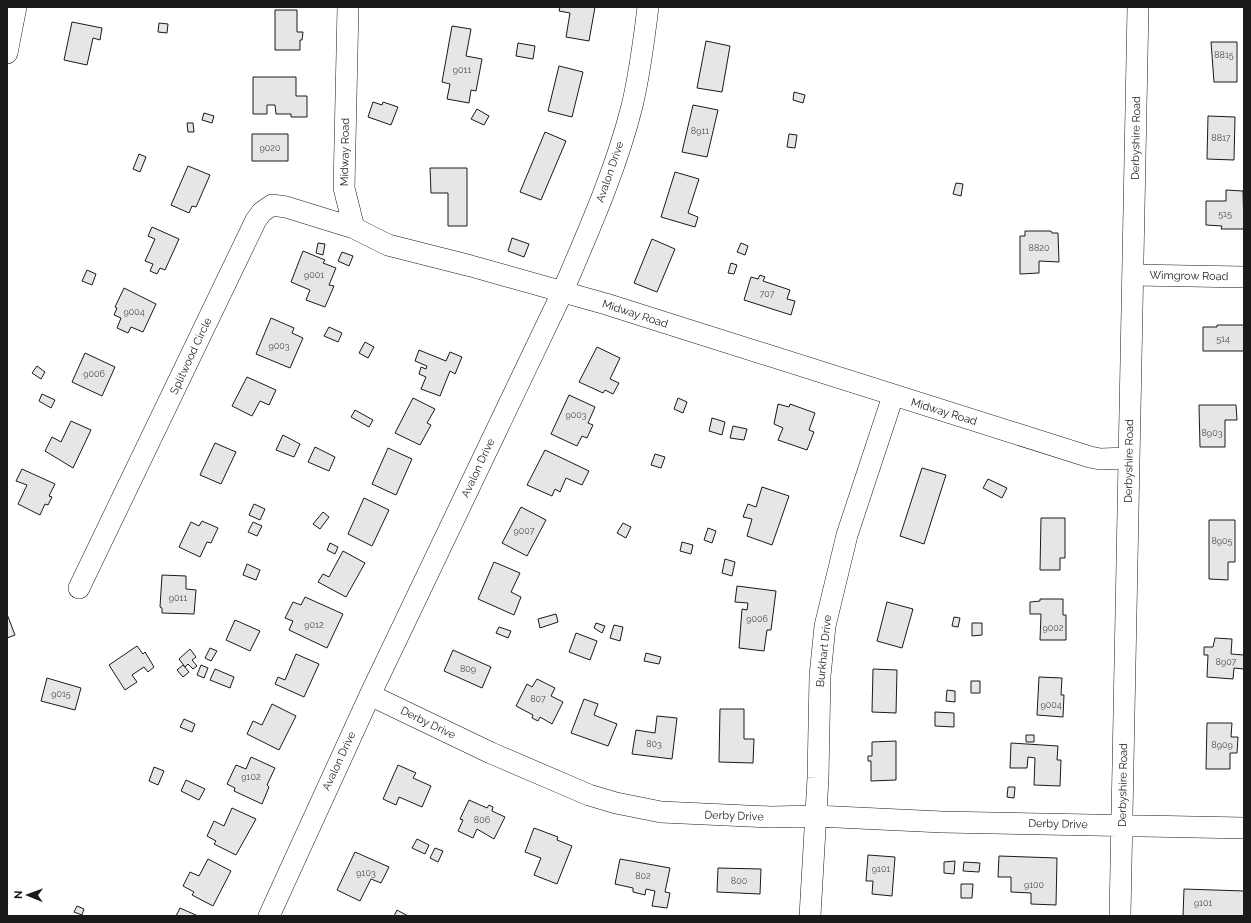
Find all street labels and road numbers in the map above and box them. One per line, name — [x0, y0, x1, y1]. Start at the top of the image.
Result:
street label: Derbyshire Road — [1129, 96, 1143, 180]
street label: Midway Road — [338, 118, 352, 186]
street label: Avalon Drive — [593, 139, 627, 204]
street label: Wimgrow Road — [1150, 269, 1229, 283]
street label: Midway Road — [600, 297, 670, 331]
street label: Splitwood Circle — [168, 315, 215, 396]
street label: Midway Road — [909, 396, 979, 428]
street label: Derbyshire Road — [1122, 419, 1136, 503]
street label: Avalon Drive — [459, 436, 498, 500]
street label: Burkhart Drive — [814, 614, 834, 688]
street label: Derby Drive — [398, 704, 458, 742]
street label: Avalon Drive — [320, 729, 359, 793]
street label: Derbyshire Road — [1116, 743, 1130, 827]
street label: Derby Drive — [704, 808, 764, 824]
street label: Derby Drive — [1028, 817, 1088, 831]

